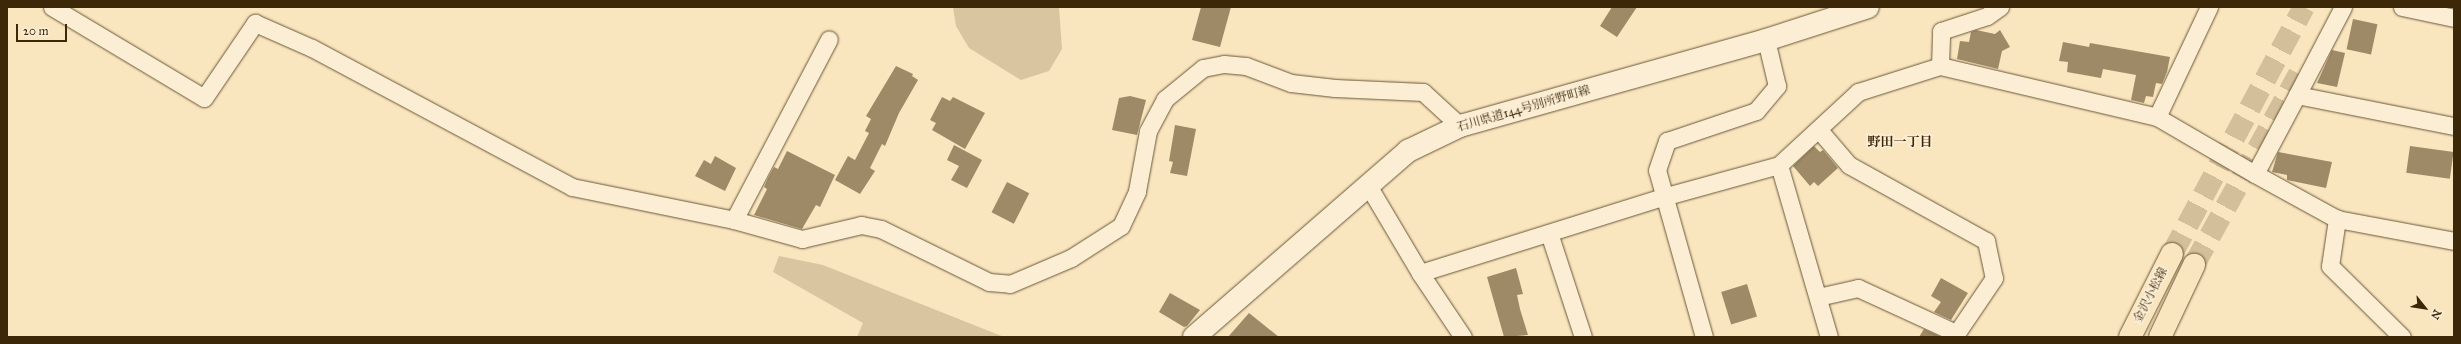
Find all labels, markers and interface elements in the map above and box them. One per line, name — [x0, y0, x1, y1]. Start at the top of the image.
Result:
scale bar — [18, 16, 69, 42]
text: 20 m — [23, 24, 49, 38]
street label: 石川県道144号別所野町線 — [1456, 83, 1592, 135]
district label: 野田一丁目 — [1868, 134, 1932, 150]
street label: 金沢小松線 — [2131, 265, 2171, 325]
north arrow — [2405, 288, 2445, 328]
text: N — [2428, 307, 2444, 322]

